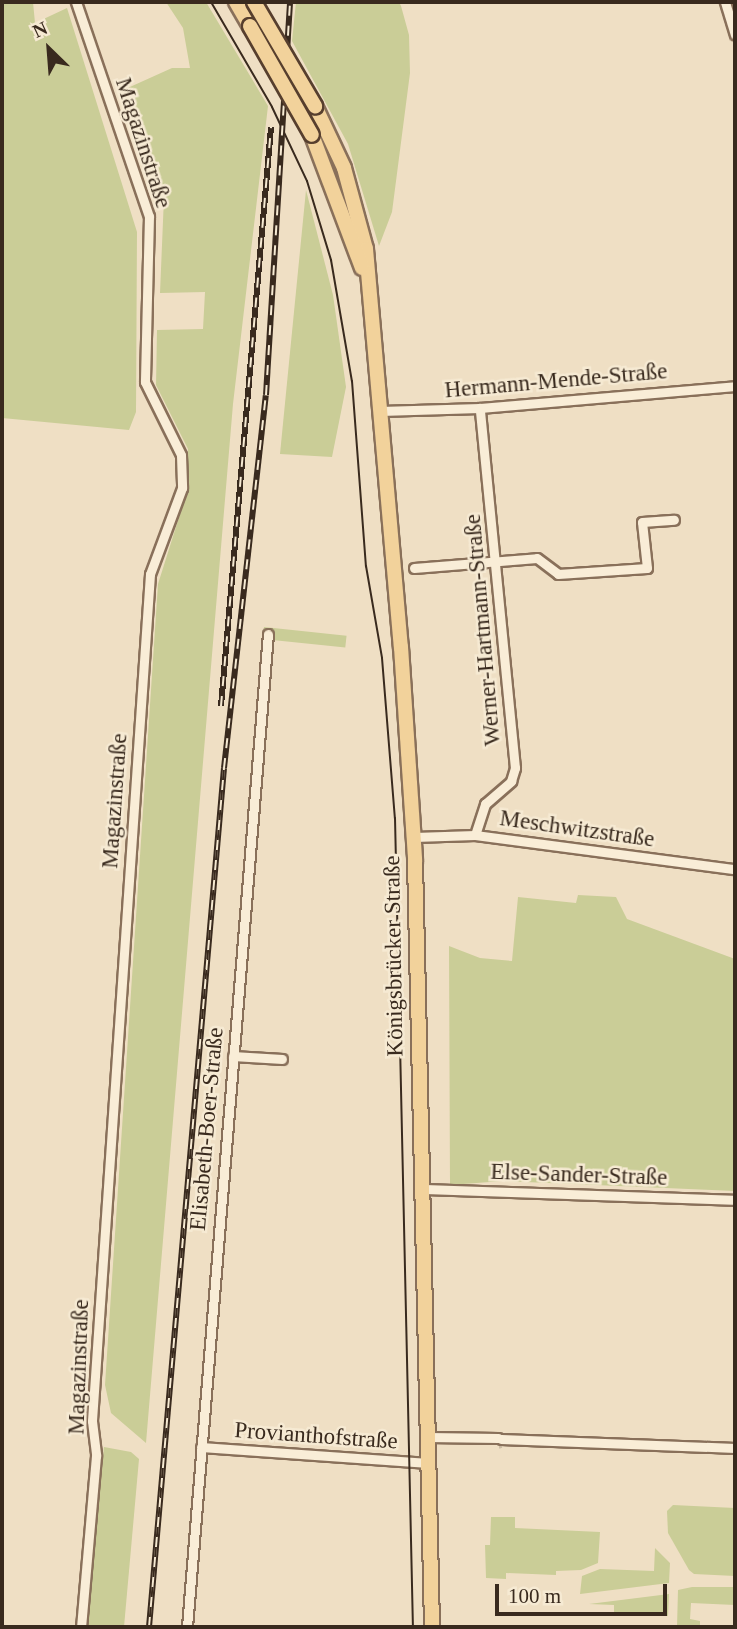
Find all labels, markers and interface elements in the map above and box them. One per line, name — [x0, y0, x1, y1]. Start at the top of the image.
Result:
north arrow — [14, 14, 84, 84]
text: N — [29, 17, 51, 42]
street label: Magazinstraße — [109, 74, 177, 212]
street label: Hermann-Mende-Straße — [443, 358, 669, 404]
street label: Werner-Hartmann-Straße — [459, 513, 507, 747]
street label: Magazinstraße — [97, 733, 133, 869]
street label: Meschwitzstraße — [498, 804, 656, 854]
street label: Königsbrücker Straße — [378, 855, 410, 1057]
street label: Elisabeth-Boer-Straße — [184, 1026, 230, 1232]
street label: Else-Sander-Straße — [490, 1158, 668, 1192]
street label: Magazinstraße — [63, 1299, 95, 1435]
street label: Provianthofstraße — [233, 1417, 399, 1455]
scale bar — [499, 1570, 670, 1614]
text: 100 m — [508, 1584, 561, 1608]

